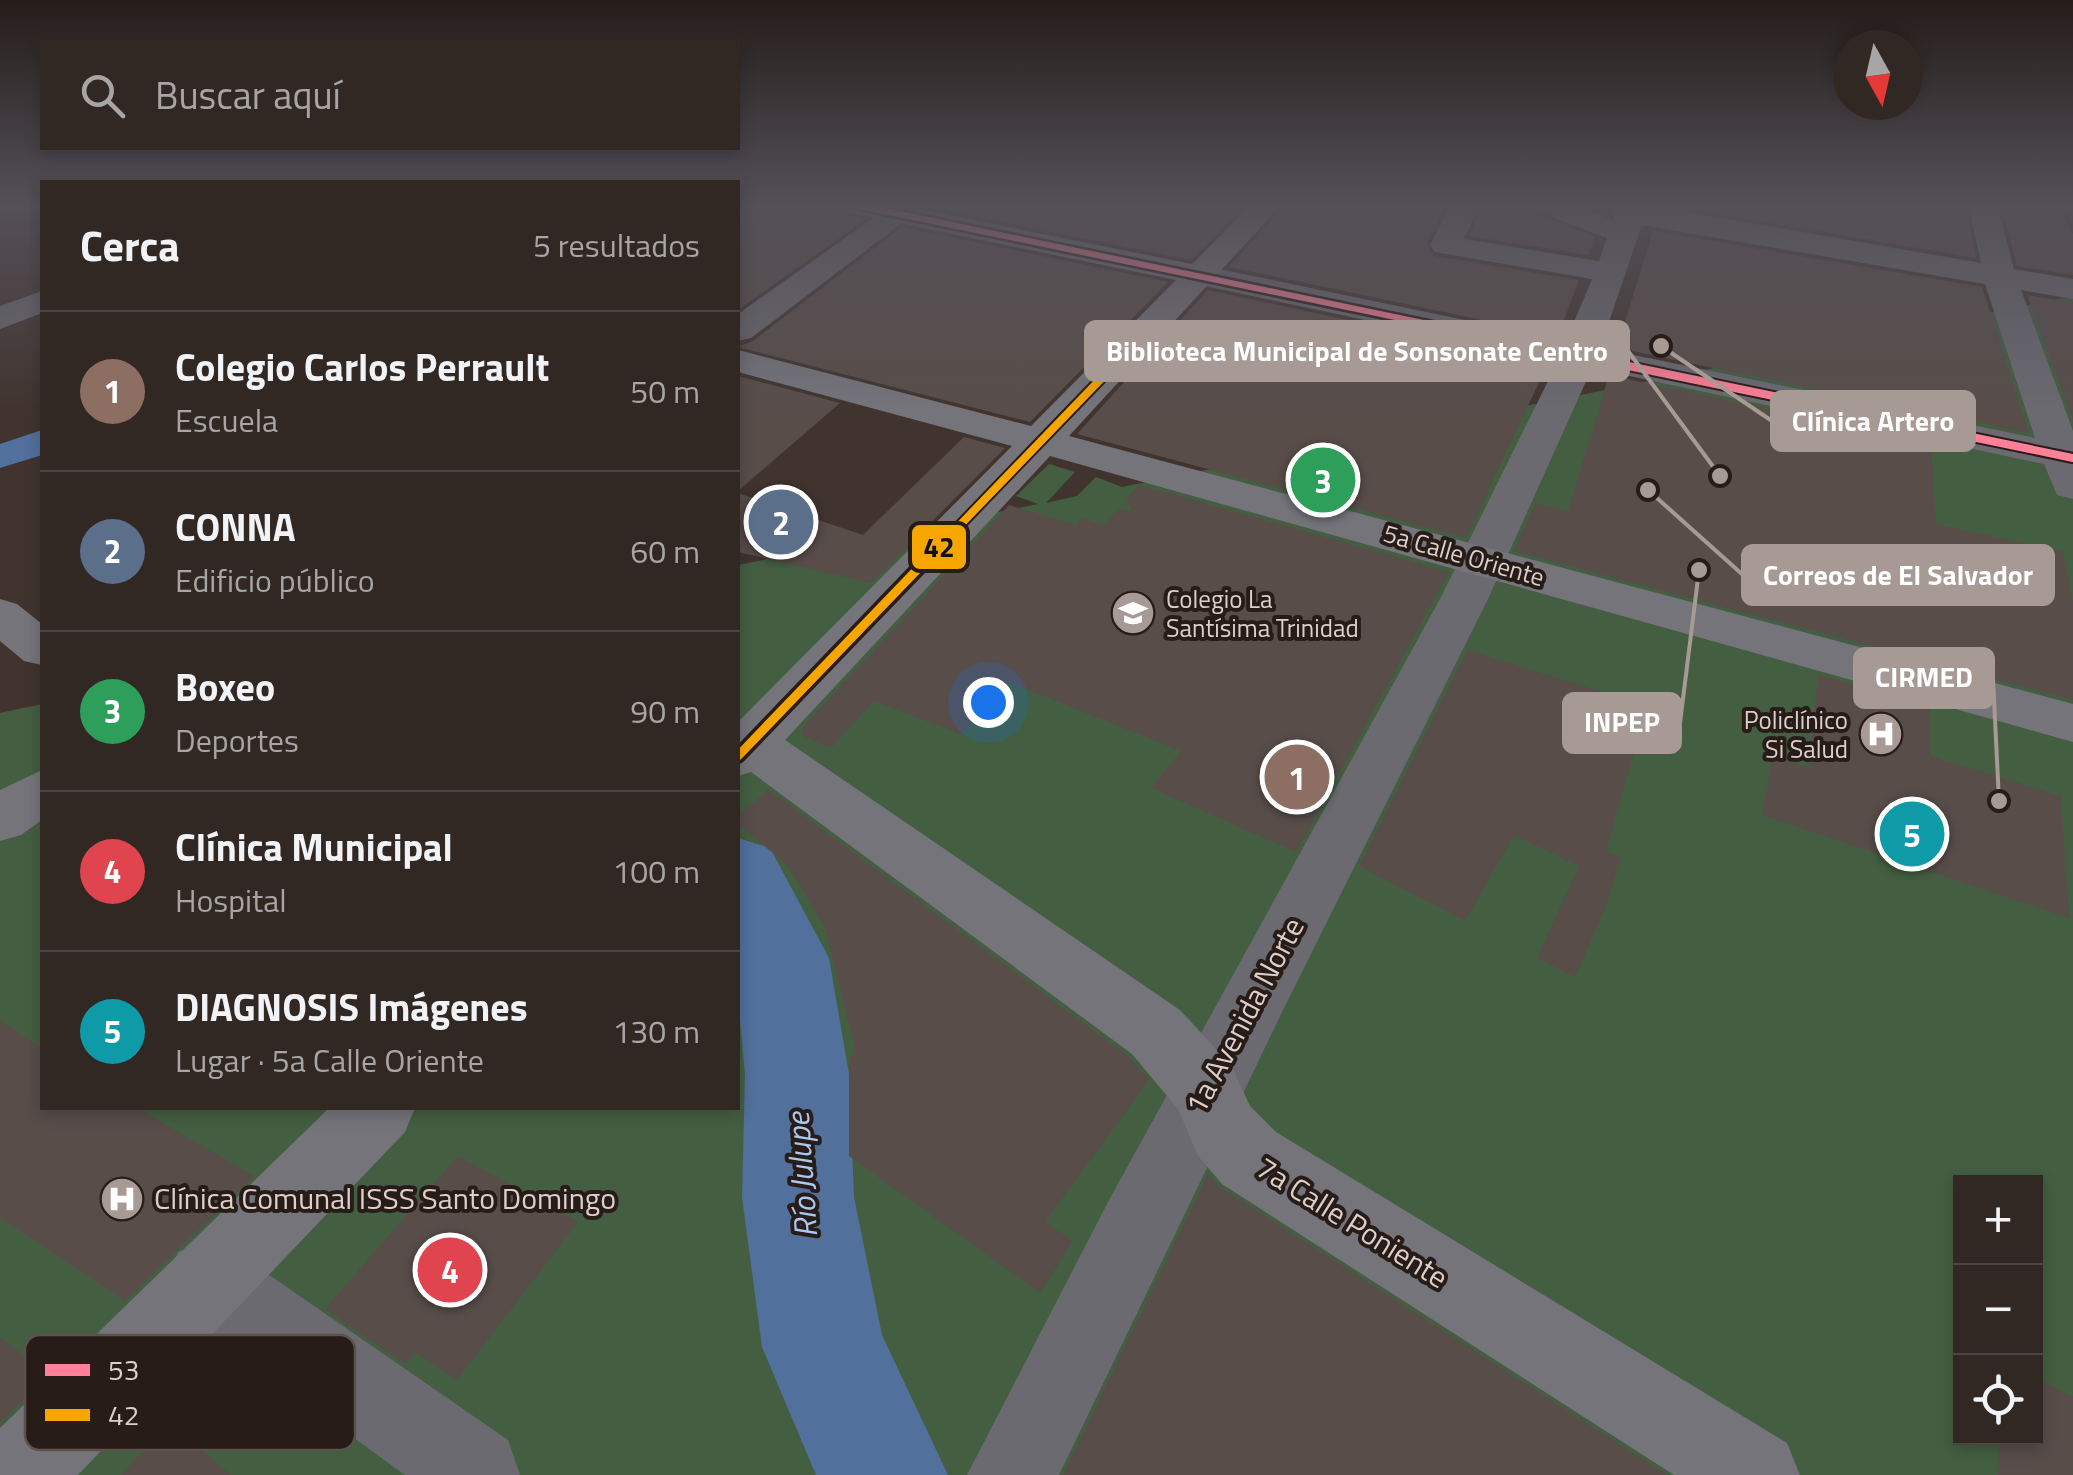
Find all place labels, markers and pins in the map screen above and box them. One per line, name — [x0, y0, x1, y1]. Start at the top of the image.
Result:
callout: Biblioteca Municipal de Sonsonate Centro — [1086, 322, 1628, 380]
callout: Clínica Artero — [1772, 392, 1974, 450]
pin: 3 — [1290, 442, 1356, 518]
pin: 2 — [748, 484, 814, 560]
callout: Correos de El Salvador — [1743, 546, 2053, 604]
place label: Colegio La Santísima Trinidad — [1166, 580, 1359, 647]
school or university icon: Colegio La Santísima Trinidad — [1110, 590, 1156, 636]
callout: CIRMED — [1855, 649, 1993, 707]
callout: INPEP — [1564, 694, 1680, 752]
place label: Policlínico Si Salud — [1744, 701, 1848, 768]
hospital icon: Policlínico Si Salud — [1858, 711, 1904, 757]
pin: 1 — [1264, 740, 1330, 814]
pin: 5 — [1880, 796, 1944, 872]
place label: Clínica Comunal ISSS Santo Domingo — [154, 1175, 616, 1221]
hospital icon: Clínica Comunal ISSS Santo Domingo — [99, 1176, 145, 1222]
pin: 4 — [418, 1232, 482, 1308]

